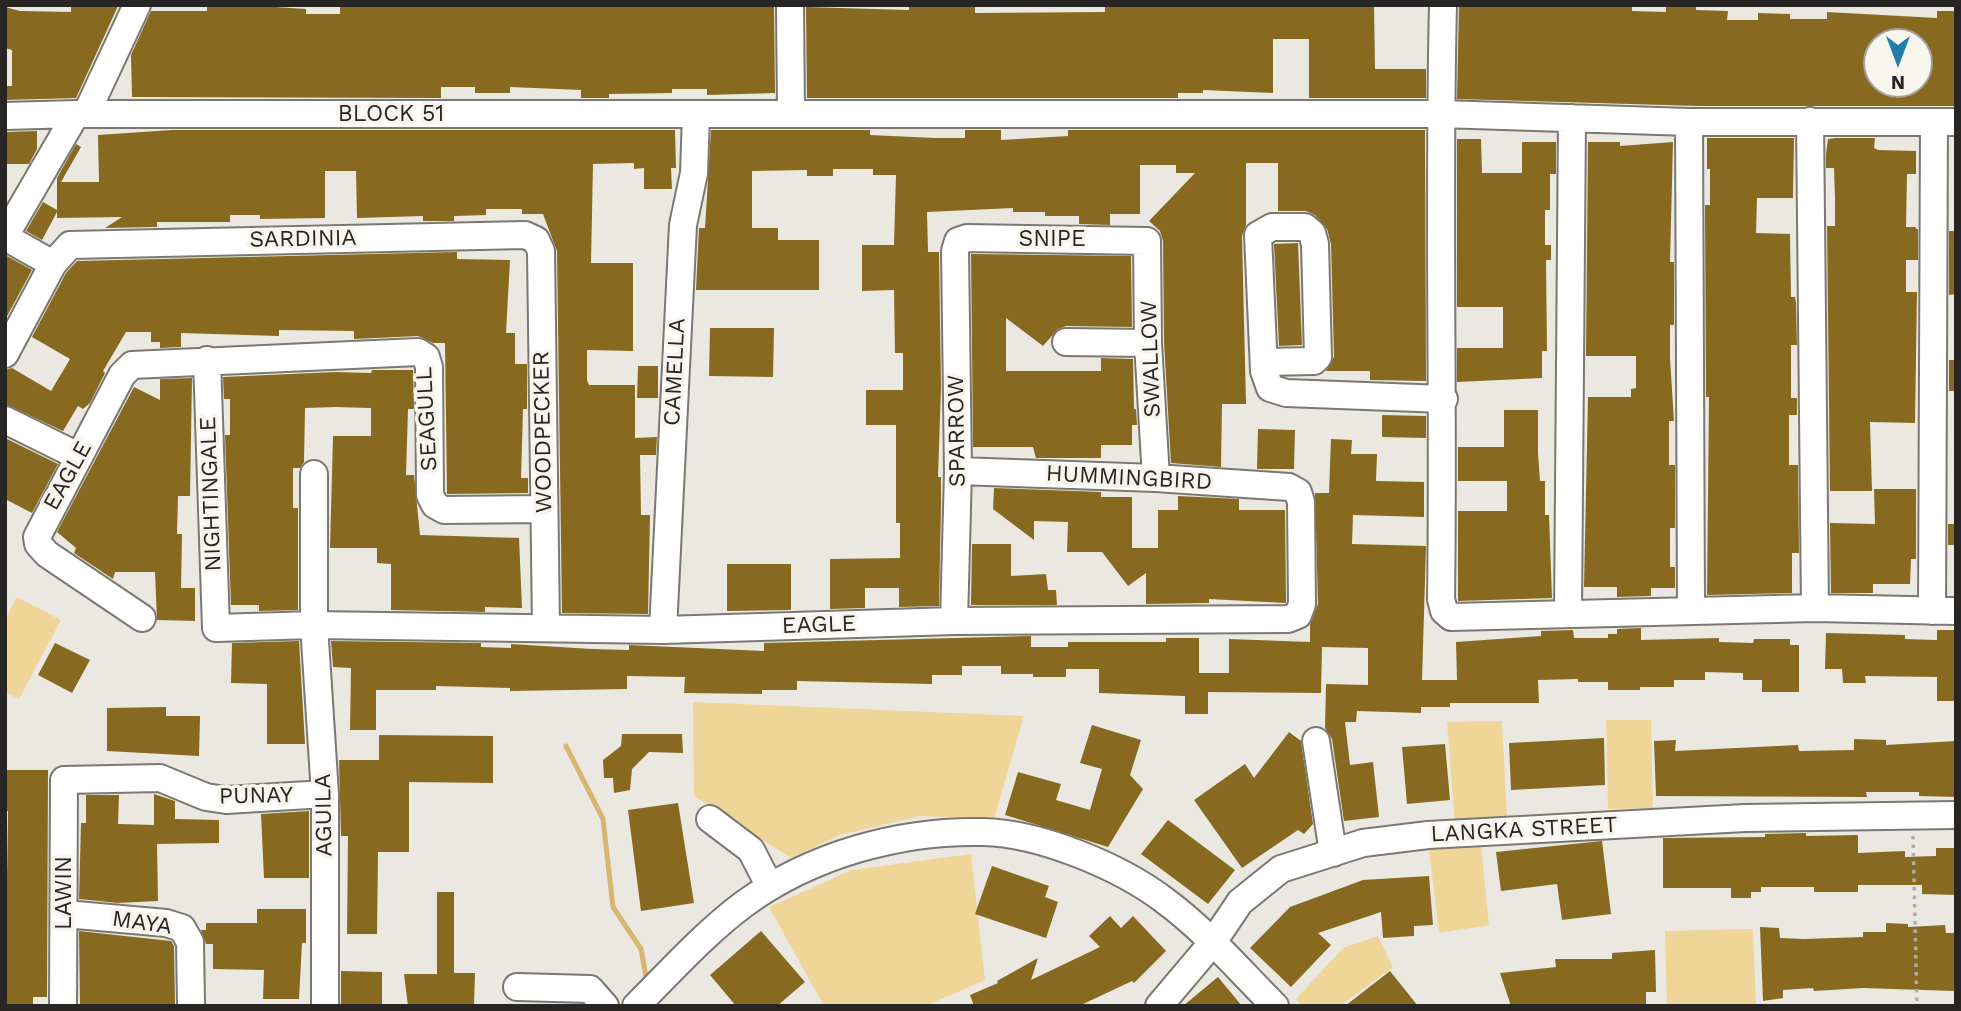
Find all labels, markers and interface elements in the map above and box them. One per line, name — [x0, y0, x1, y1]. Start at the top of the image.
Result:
north arrow — [1863, 28, 1933, 98]
text: N — [1891, 71, 1905, 94]
street label: BLOCK 51 — [338, 100, 444, 128]
street label: SARDINIA — [249, 224, 357, 254]
street label: SNIPE — [1018, 225, 1086, 253]
street label: SWALLOW — [1135, 300, 1167, 418]
street label: CAMELLA — [658, 317, 692, 427]
street label: WOODPECKER — [528, 351, 558, 513]
street label: SEAGULL — [410, 366, 444, 472]
street label: SPARROW — [942, 375, 972, 487]
street label: NIGHTINGALE — [195, 416, 227, 572]
street label: EAGLE — [38, 437, 98, 515]
street label: HUMMINGBIRD — [1045, 460, 1213, 496]
street label: EAGLE — [781, 610, 857, 640]
street label: AGUILA — [309, 773, 339, 857]
street label: PUNAY — [219, 782, 293, 810]
street label: LANGKA STREET — [1430, 811, 1618, 849]
street label: LAWIN — [50, 856, 78, 930]
street label: MAYA — [110, 905, 174, 941]

